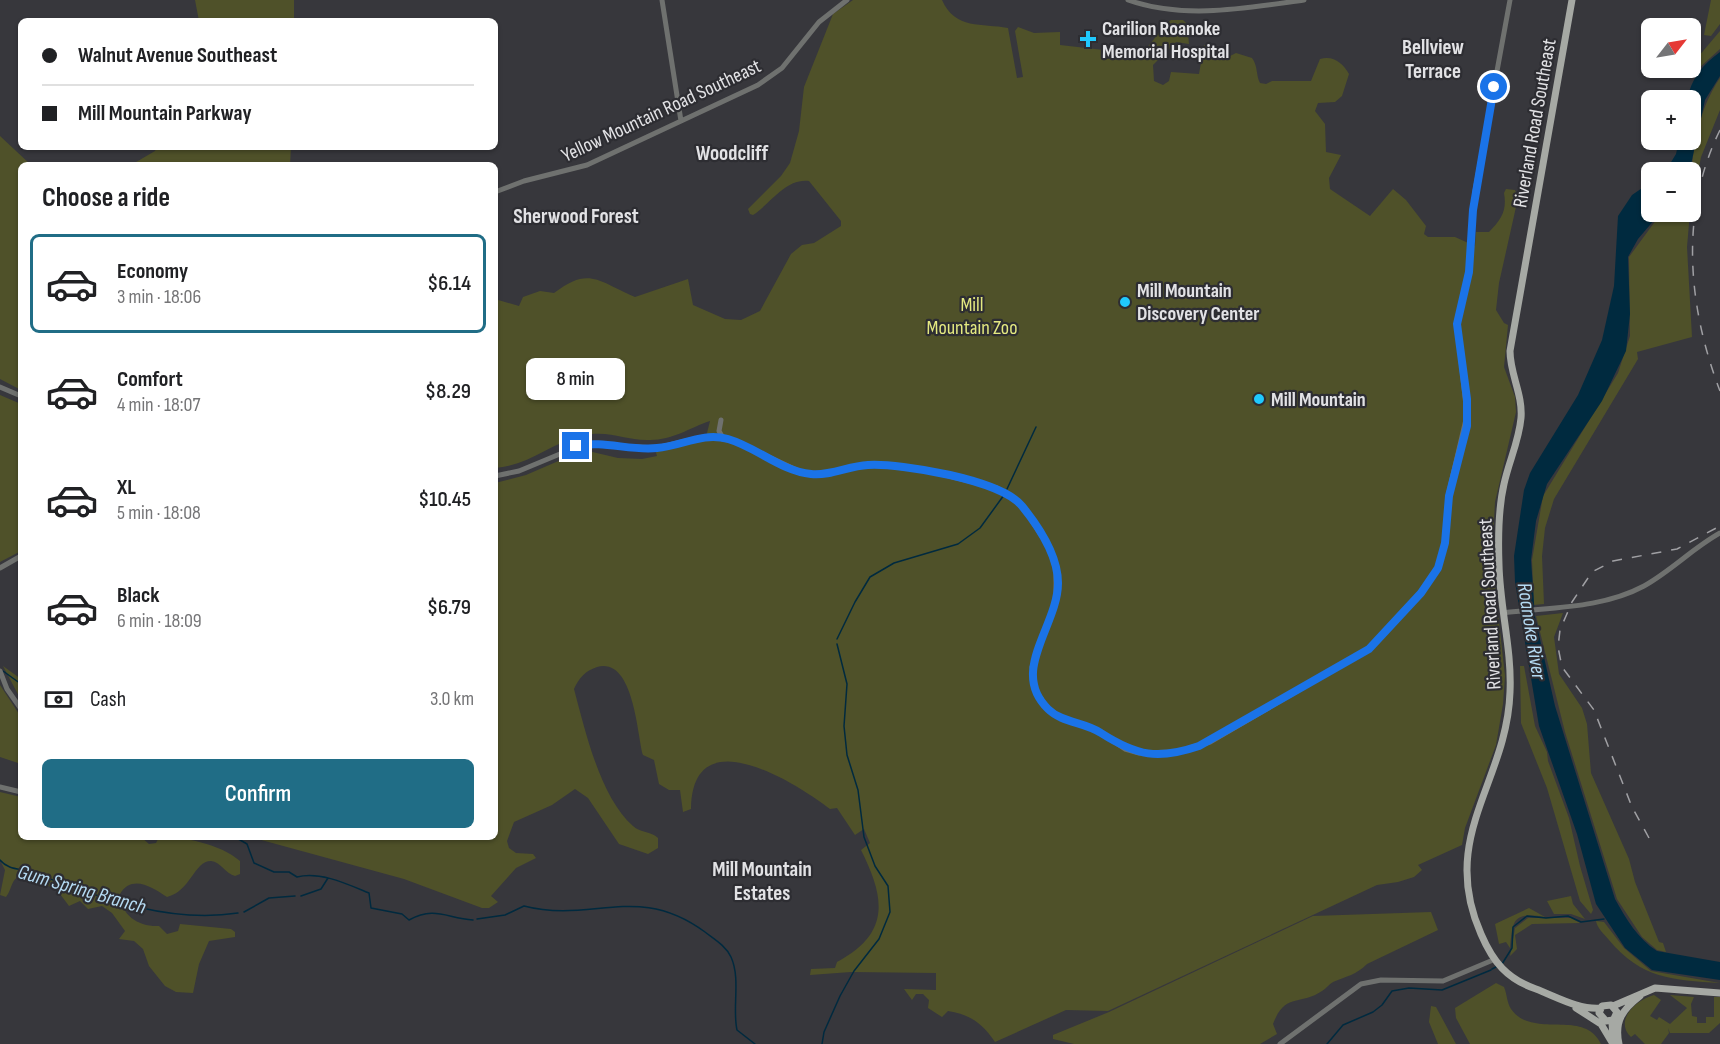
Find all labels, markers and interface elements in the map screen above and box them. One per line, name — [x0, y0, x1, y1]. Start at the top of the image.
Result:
place label: Carilion Roanoke Memorial Hospital — [1102, 17, 1229, 64]
north arrow — [1641, 18, 1701, 78]
map controls — [1641, 18, 1701, 222]
marker: Carilion Roanoke Memorial Hospital — [1079, 30, 1097, 48]
district label: Bellview Terrace — [1402, 35, 1464, 84]
street label: Riverland Road Southeast — [1508, 37, 1562, 210]
text: Walnut Avenue Southeast — [78, 42, 277, 69]
street label: Yellow Mountain Road Southeast — [558, 54, 765, 168]
route start — [1480, 73, 1507, 100]
button: + — [1641, 90, 1701, 150]
text: Mill Mountain Parkway — [78, 100, 252, 127]
district label: Woodcliff — [696, 141, 769, 166]
button: − — [1641, 162, 1701, 222]
text: Choose a ride — [42, 182, 170, 214]
district label: Sherwood Forest — [513, 204, 639, 229]
icon: car — [45, 257, 99, 311]
text: Economy — [117, 258, 188, 285]
text: $6.14 — [427, 270, 471, 297]
place label: Mill Mountain Discovery Center — [1137, 279, 1260, 326]
text: 3 min · 18:06 — [117, 285, 201, 309]
park label: Mill Mountain Zoo — [927, 293, 1017, 340]
marker: Mill Mountain Discovery Center — [1118, 295, 1132, 309]
callout: 8 min — [526, 359, 626, 401]
icon: car — [45, 365, 99, 419]
text: Comfort — [117, 366, 183, 393]
text: 8 min — [556, 367, 595, 391]
text: $8.29 — [425, 378, 471, 405]
place label: Mill Mountain — [1271, 388, 1366, 412]
marker: Mill Mountain — [1252, 392, 1266, 406]
text: 4 min · 18:07 — [117, 393, 200, 417]
route end — [562, 432, 589, 459]
icon: car — [45, 473, 99, 527]
text: XL — [117, 474, 136, 501]
text: $10.45 — [418, 486, 471, 513]
text: 5 min · 18:08 — [117, 501, 201, 525]
street label: Riverland Road Southeast — [1474, 518, 1506, 690]
icon: car — [45, 581, 99, 635]
water label: Roanoke River — [1512, 581, 1552, 682]
text: Black — [117, 582, 159, 609]
text: $6.79 — [427, 594, 471, 621]
text: 6 min · 18:09 — [117, 609, 202, 633]
icon: cash — [42, 683, 75, 716]
text: Cash — [90, 686, 126, 713]
text: 3.0 km — [430, 687, 474, 711]
button: Confirm — [42, 759, 474, 828]
district label: Mill Mountain Estates — [712, 857, 812, 906]
water label: Gum Spring Branch — [15, 859, 149, 920]

